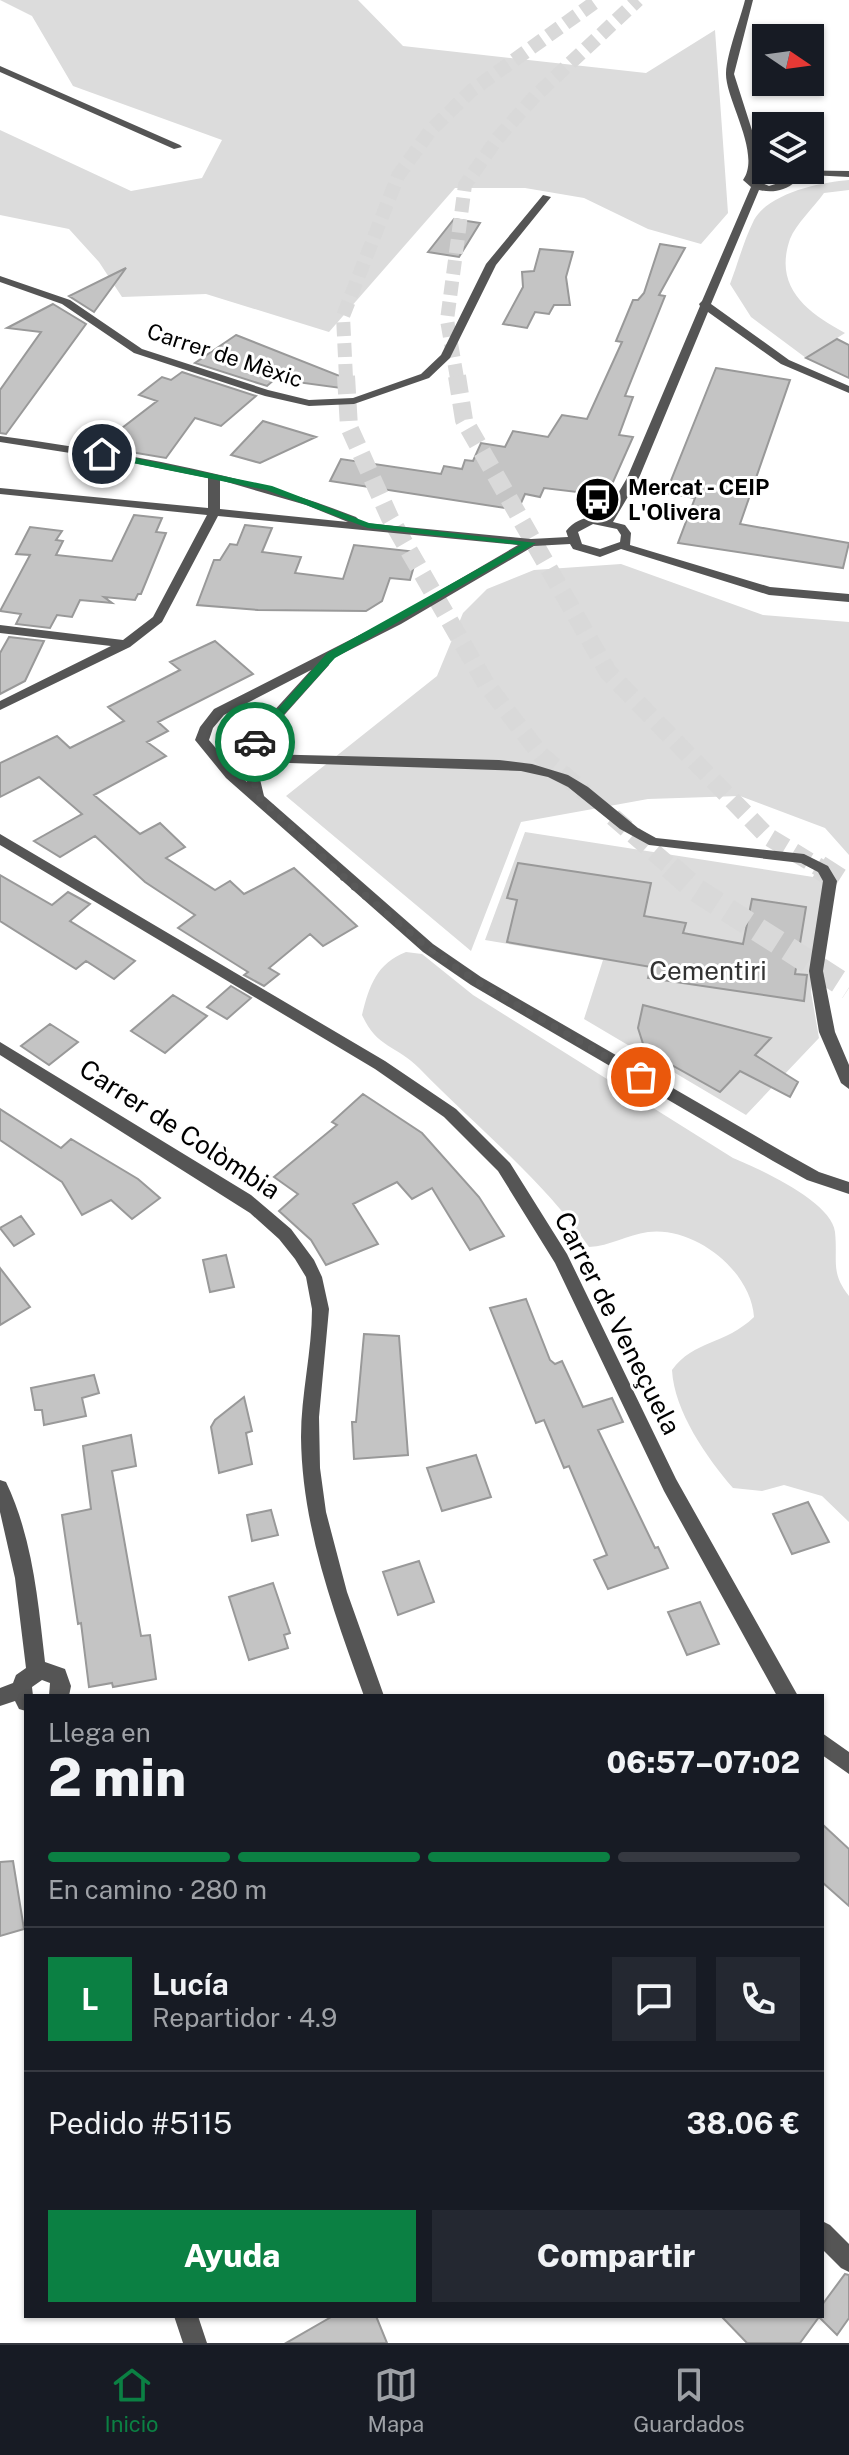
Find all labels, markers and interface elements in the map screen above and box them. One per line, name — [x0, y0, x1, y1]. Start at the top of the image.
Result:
north arrow — [752, 24, 824, 96]
map controls — [752, 24, 824, 184]
button: layers — [752, 112, 824, 184]
street label: Carrer de Mèxic — [144, 318, 306, 392]
pin — [68, 420, 136, 488]
icon: home — [80, 432, 124, 476]
place label: Mercat - CEIP L'Olivera — [628, 474, 769, 525]
bus stop icon: Mercat - CEIP L'Olivera — [573, 476, 621, 524]
courier — [215, 702, 295, 782]
icon: car — [233, 720, 277, 764]
park label: Cementiri — [649, 955, 767, 986]
pin — [607, 1043, 675, 1111]
street label: Carrer de Colòmbia — [74, 1053, 286, 1205]
icon: bag — [619, 1055, 663, 1099]
street label: Carrer de Veneçuela — [548, 1207, 688, 1439]
text: Llega en — [48, 1717, 151, 1748]
text: 06:57–07:02 — [607, 1744, 800, 1780]
text: 2 min — [48, 1747, 186, 1808]
text: En camino · 280 m — [48, 1874, 267, 1905]
button: chat — [612, 1957, 696, 2041]
button: phone — [716, 1957, 800, 2041]
text: Lucía — [152, 1966, 229, 2002]
text: L — [81, 1981, 99, 2017]
text: Repartidor · 4.9 — [152, 2002, 337, 2033]
text: Pedido #5115 — [48, 2105, 232, 2141]
text: 38.06 € — [687, 2105, 800, 2141]
button: Ayuda — [48, 2210, 416, 2302]
button: Compartir — [432, 2210, 800, 2302]
tab: Inicio — [104, 2363, 159, 2437]
tab: Mapa — [367, 2363, 424, 2437]
tab: Guardados — [633, 2363, 745, 2437]

